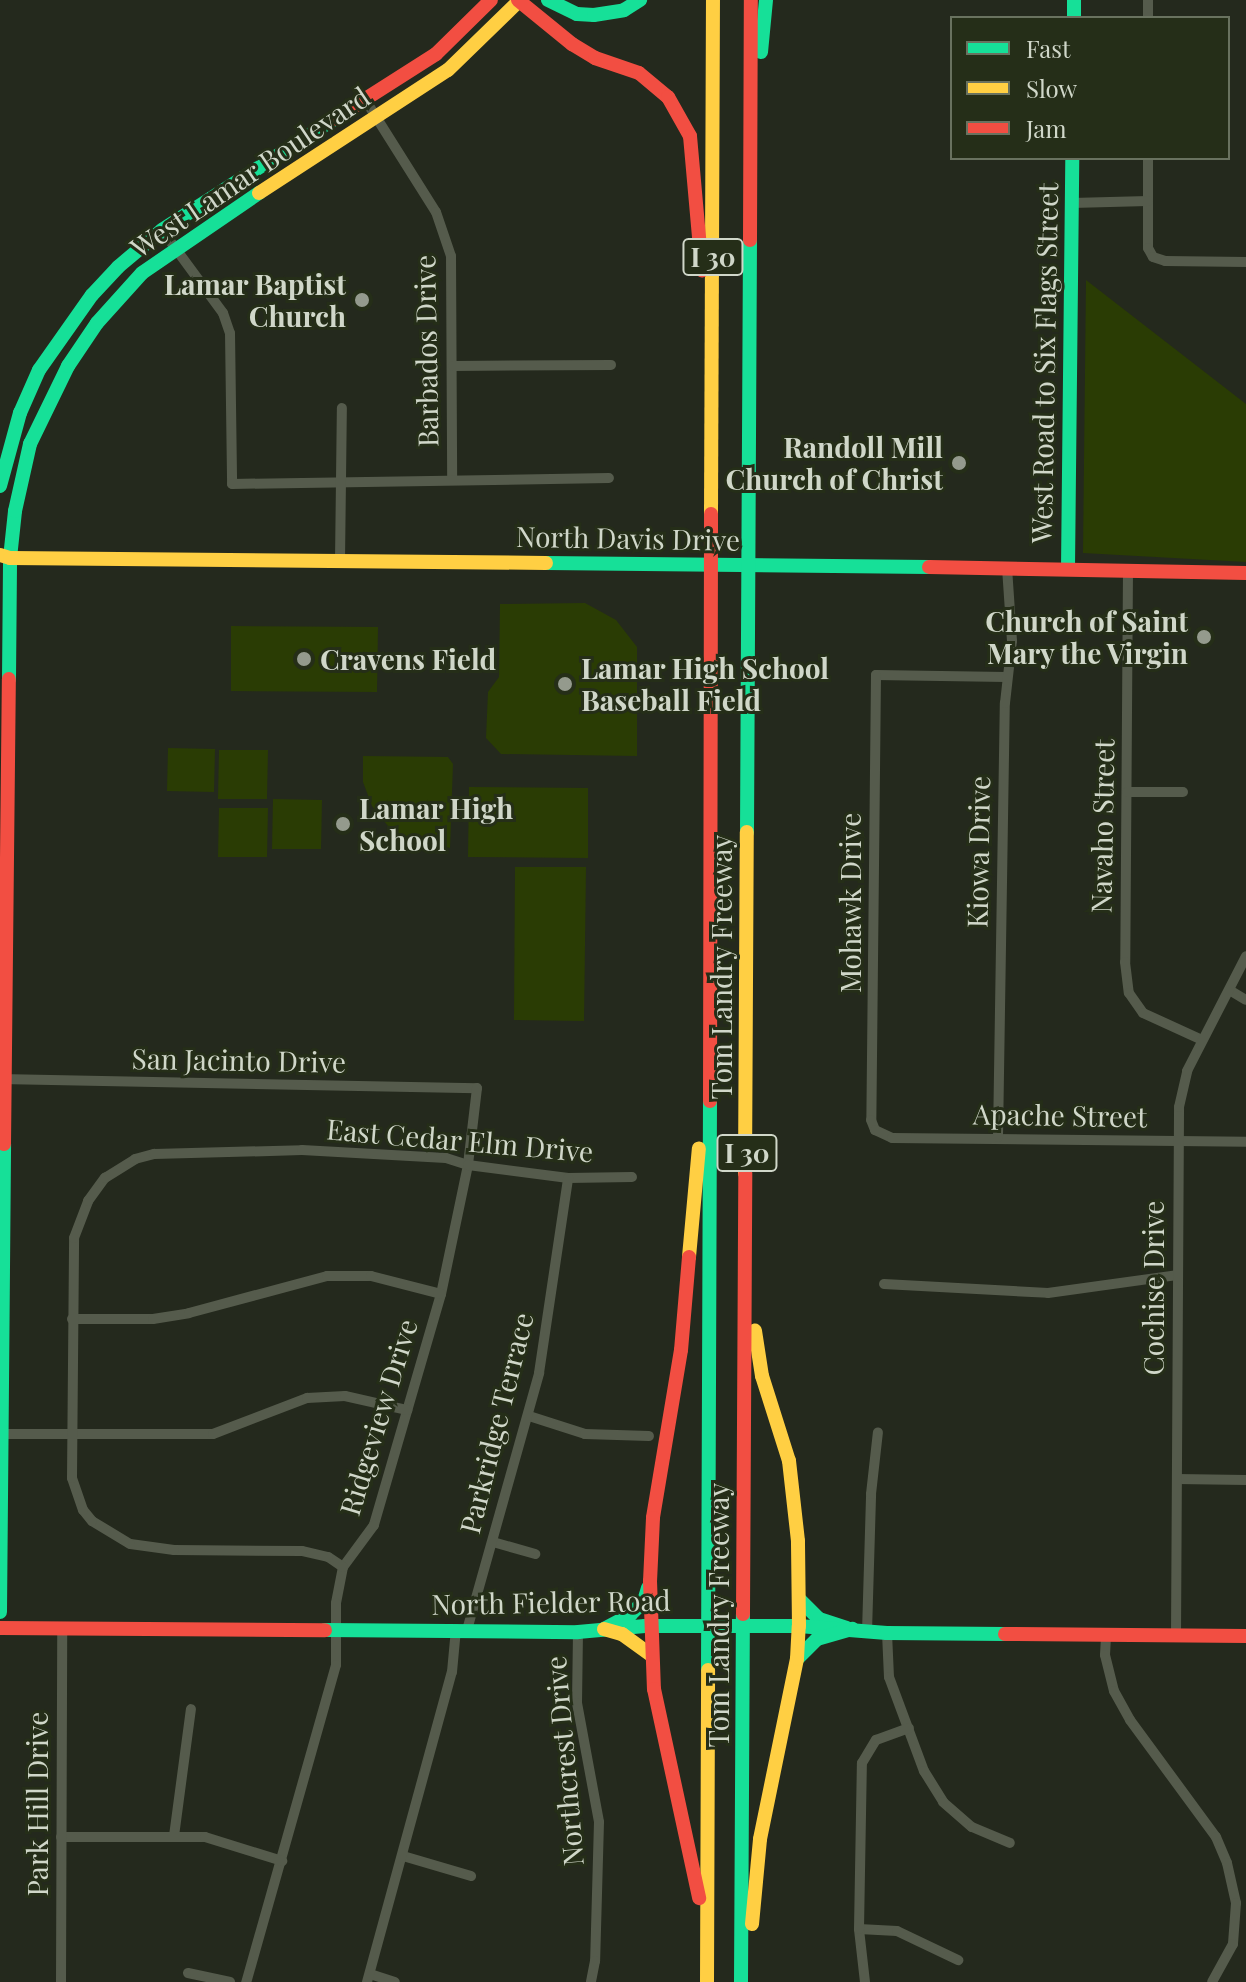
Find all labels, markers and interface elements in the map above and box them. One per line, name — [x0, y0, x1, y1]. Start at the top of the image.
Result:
legend — [950, 16, 1230, 160]
text: Fast — [1026, 32, 1071, 64]
text: Slow — [1026, 72, 1077, 104]
street label: West Lamar Boulevard — [124, 79, 376, 265]
text: Jam — [1026, 112, 1067, 144]
street label: West Road to Six Flags Street — [1024, 182, 1064, 544]
road number: I 30 — [681, 235, 745, 279]
street label: Barbados Drive — [408, 254, 444, 448]
place label: Lamar Baptist Church — [163, 267, 346, 333]
marker: Lamar Baptist Church — [353, 291, 371, 309]
place label: Randoll Mill Church of Christ — [725, 430, 943, 496]
marker: Randoll Mill Church of Christ — [950, 454, 968, 472]
street label: North Davis Drive — [516, 519, 740, 557]
place label: Church of Saint Mary the Virgin — [985, 604, 1188, 670]
marker: Church of Saint Mary the Virgin — [1195, 628, 1213, 646]
place label: Cravens Field — [320, 642, 496, 676]
marker: Cravens Field — [295, 650, 313, 668]
place label: Lamar High School Baseball Field — [581, 651, 830, 717]
marker: Lamar High School Baseball Field — [556, 675, 574, 693]
street label: Navaho Street — [1084, 739, 1120, 913]
street label: Kiowa Drive — [960, 775, 996, 929]
place label: Lamar High School — [359, 791, 514, 857]
street label: Mohawk Drive — [833, 813, 867, 993]
marker: Lamar High School — [334, 815, 352, 833]
street label: Tom Landry Freeway — [704, 834, 738, 1100]
street label: San Jacinto Drive — [131, 1041, 347, 1079]
street label: Apache Street — [973, 1097, 1147, 1133]
street label: East Cedar Elm Drive — [325, 1112, 595, 1168]
road number: I 30 — [715, 1131, 779, 1175]
street label: Cochise Drive — [1136, 1200, 1170, 1376]
street label: Parkridge Terrace — [452, 1309, 540, 1537]
street label: Ridgeview Drive — [332, 1314, 424, 1520]
street label: Tom Landry Freeway — [701, 1482, 735, 1748]
street label: North Fielder Road — [431, 1583, 671, 1621]
street label: Northcrest Drive — [538, 1654, 590, 1868]
street label: Park Hill Drive — [20, 1711, 54, 1897]

